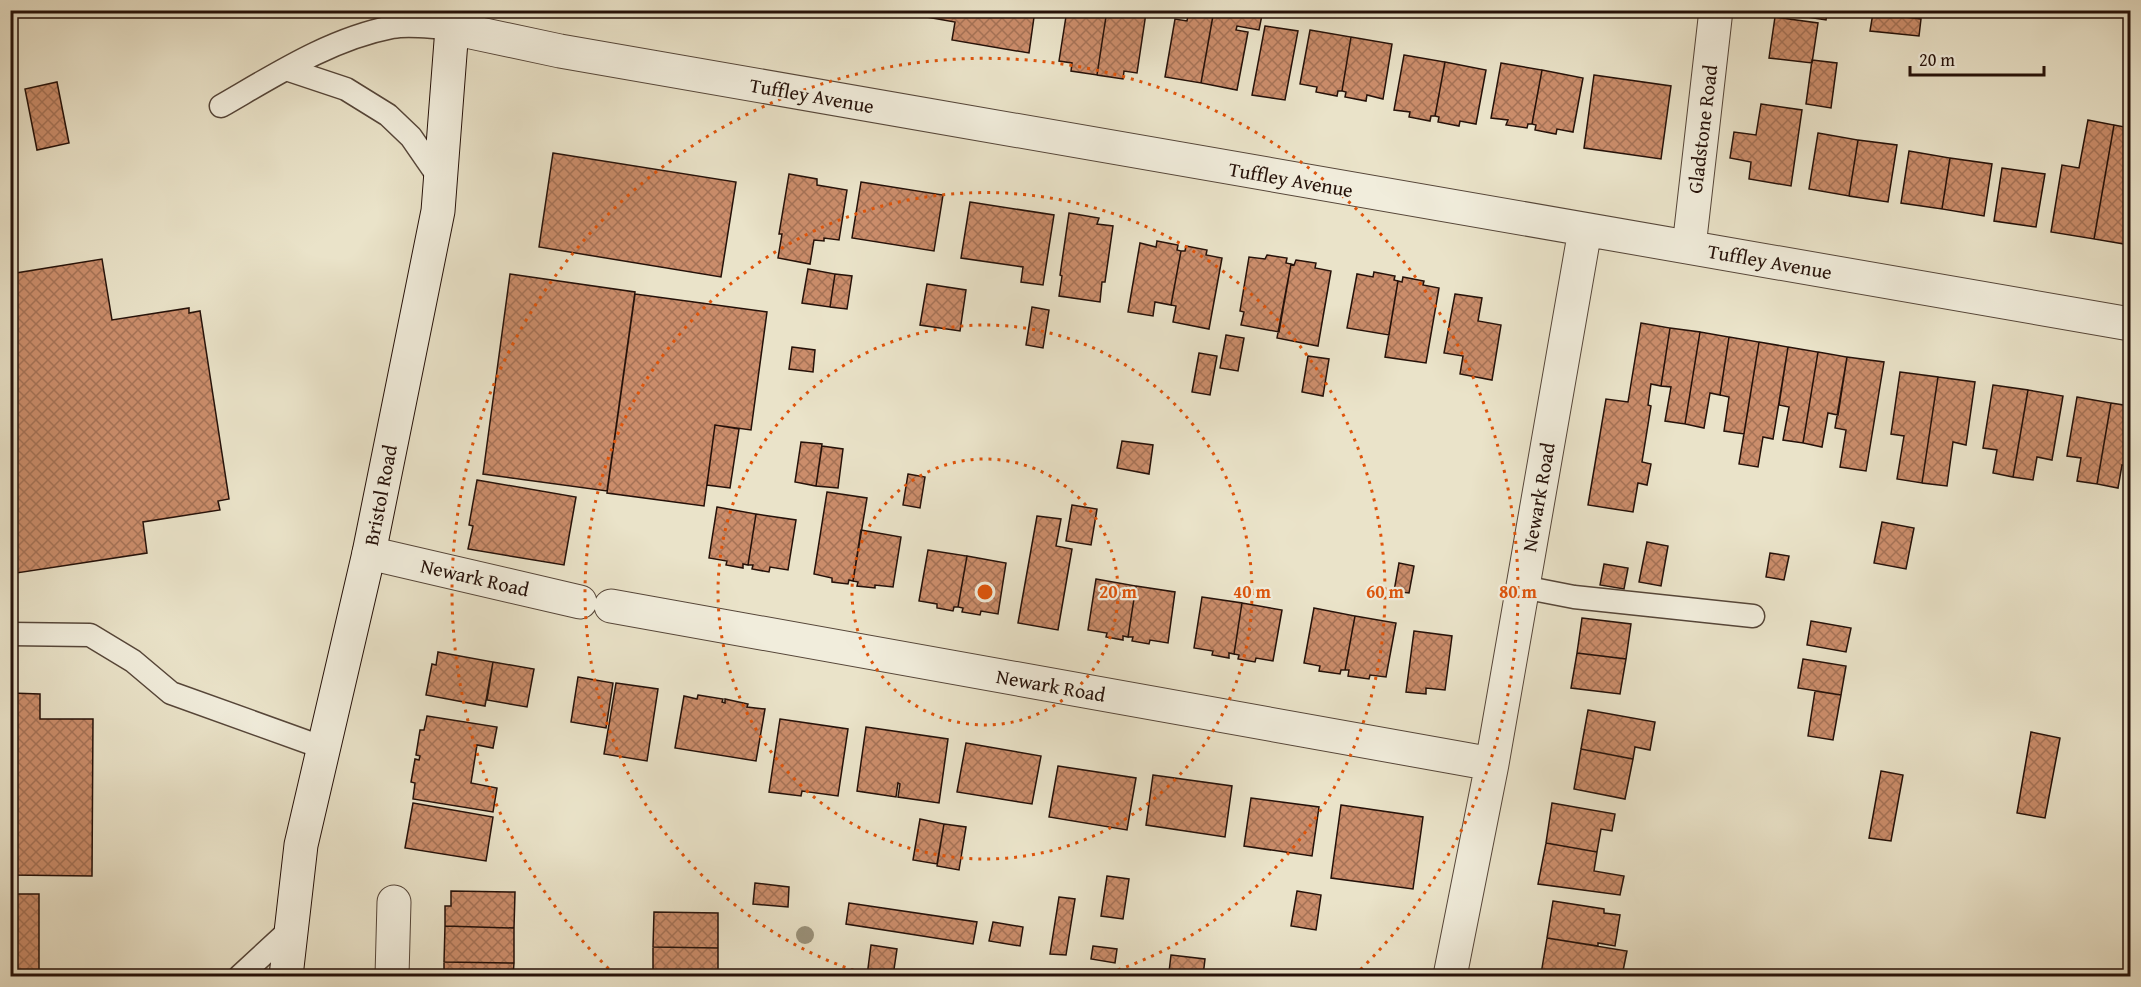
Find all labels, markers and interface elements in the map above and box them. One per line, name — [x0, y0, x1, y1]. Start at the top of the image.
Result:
scale bar — [1910, 39, 2044, 77]
text: 20 m — [1919, 46, 1955, 73]
street label: Gladstone Road — [1680, 63, 1724, 195]
street label: Tuffley Avenue — [748, 70, 876, 120]
street label: Tuffley Avenue — [1227, 154, 1355, 204]
street label: Tuffley Avenue — [1706, 236, 1834, 286]
street label: Newark Road — [1514, 440, 1562, 554]
street label: Bristol Road — [356, 442, 404, 548]
street label: Newark Road — [418, 550, 532, 604]
text: 20 m — [1099, 578, 1138, 605]
text: 40 m — [1233, 578, 1272, 605]
text: 60 m — [1366, 578, 1405, 605]
text: 80 m — [1499, 578, 1538, 605]
centre of rings — [975, 582, 995, 602]
street label: Newark Road — [994, 661, 1108, 709]

